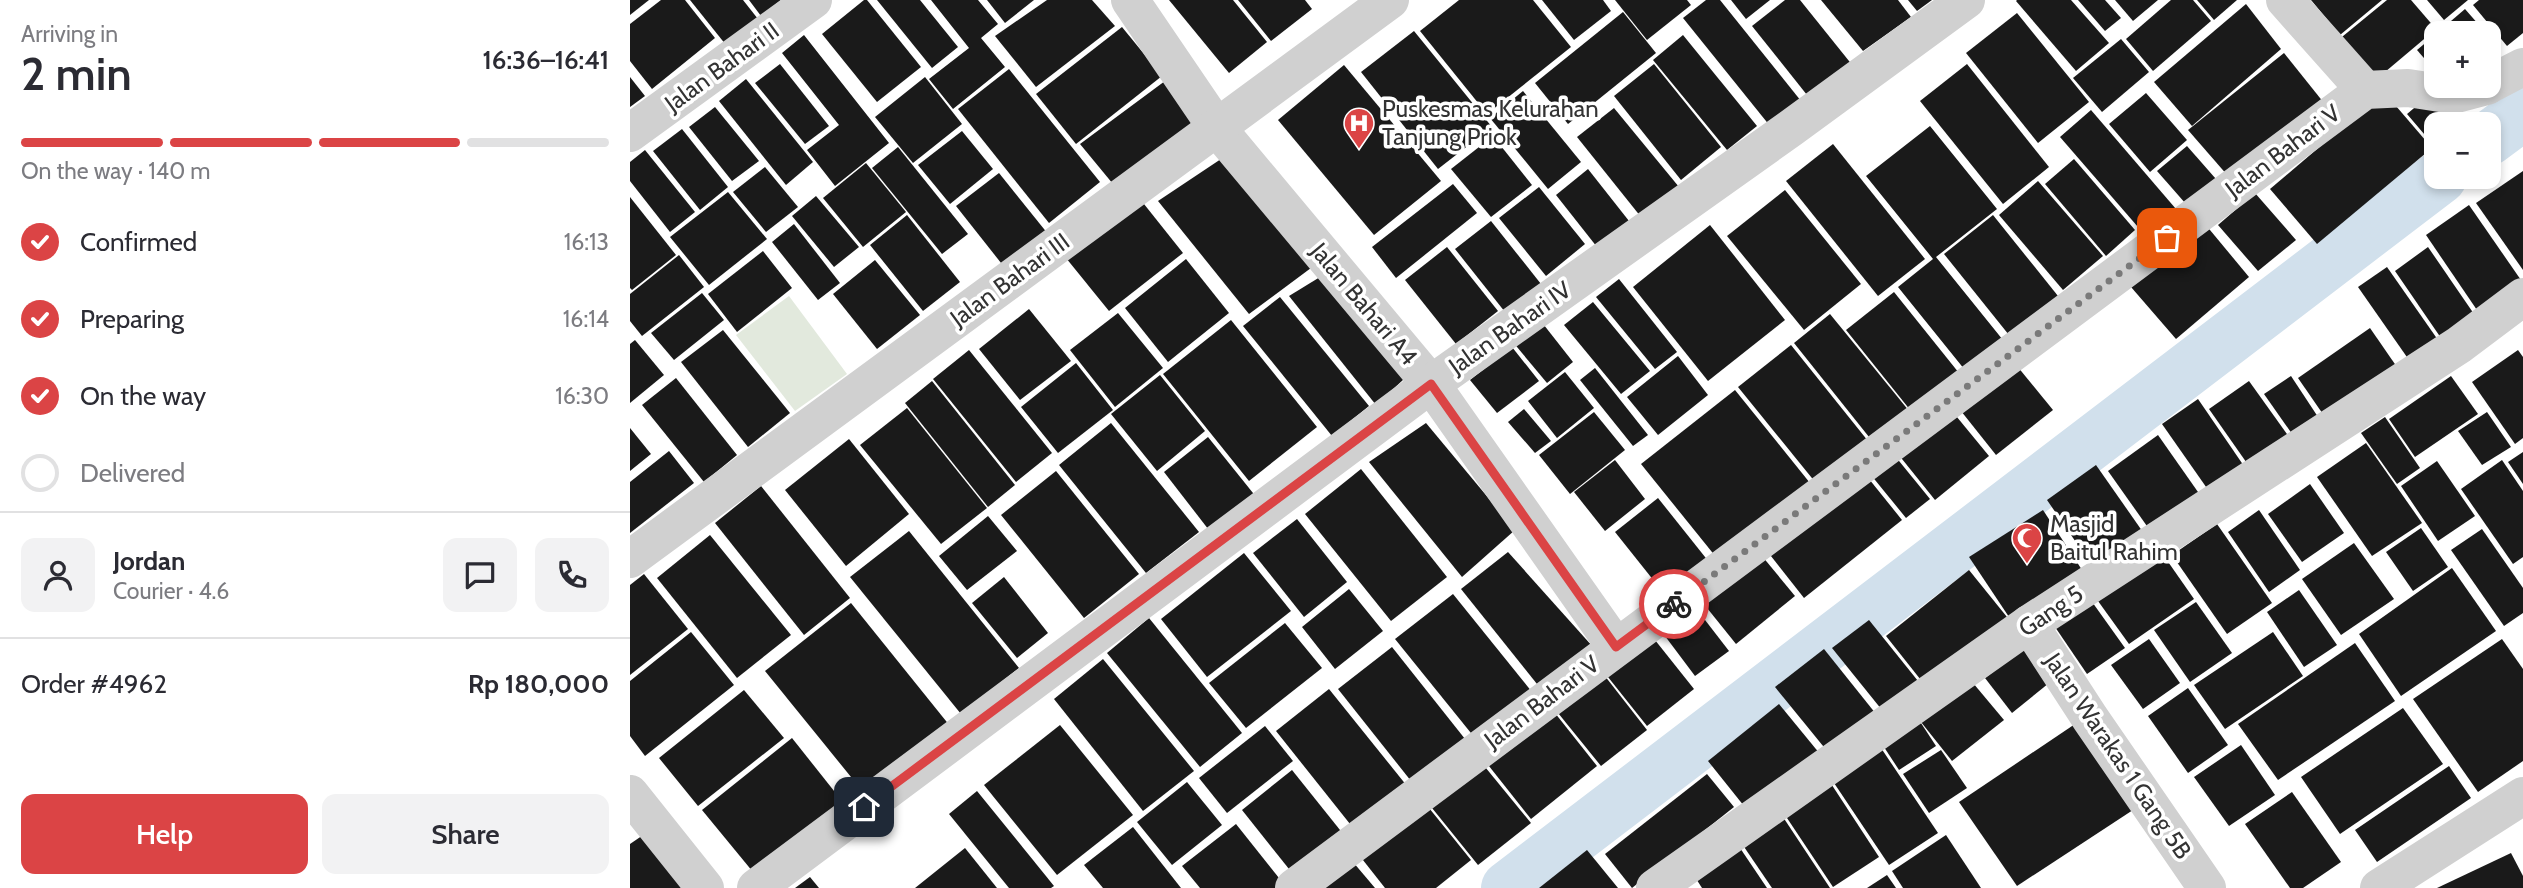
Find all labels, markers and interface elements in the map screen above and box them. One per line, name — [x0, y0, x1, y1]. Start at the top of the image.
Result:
street label: Jalan Bahari II — [658, 15, 784, 118]
text: Arriving in — [21, 20, 118, 48]
map controls — [2424, 21, 2501, 189]
button: + — [2424, 21, 2501, 98]
text: 16:36–16:41 — [483, 44, 609, 76]
text: 2 min — [21, 46, 132, 102]
place label: Puskesmas Kelurahan Tanjung Priok — [1382, 94, 1599, 151]
street label: Jalan Bahari V — [2219, 98, 2346, 204]
hospital icon: Puskesmas Kelurahan Tanjung Priok — [1342, 106, 1376, 150]
button: − — [2424, 112, 2501, 189]
text: On the way · 140 m — [21, 157, 211, 185]
pin — [2137, 208, 2197, 268]
icon: bag — [2148, 219, 2186, 257]
icon: check — [21, 223, 59, 261]
text: Confirmed — [80, 226, 197, 258]
street label: Jalan Bahari III — [944, 227, 1075, 333]
text: 16:13 — [564, 228, 609, 256]
street label: Jalan Bahari A4 — [1304, 236, 1424, 371]
street label: Jalan Bahari IV — [1442, 275, 1577, 381]
icon: check — [21, 300, 59, 338]
text: Preparing — [80, 303, 184, 335]
text: 16:14 — [563, 305, 609, 333]
icon: check — [21, 377, 59, 415]
text: On the way — [80, 380, 206, 412]
text: 16:30 — [555, 382, 609, 410]
text: Delivered — [80, 457, 185, 489]
place label: Masjid Baitul Rahim — [2050, 509, 2178, 566]
mosque icon: Masjid Baitul Rahim — [2010, 521, 2044, 565]
button: person — [21, 538, 95, 612]
button: chat — [443, 538, 517, 612]
button: phone — [535, 538, 609, 612]
text: Jordan — [113, 545, 185, 577]
courier — [1639, 569, 1709, 639]
text: Courier · 4.6 — [113, 577, 229, 605]
street label: Gang 5 — [2013, 579, 2088, 643]
icon: bike — [1655, 585, 1693, 623]
street label: Jalan Warakas 1 Gang 5B — [2038, 646, 2198, 864]
street label: Jalan Bahari V — [1478, 649, 1605, 755]
text: Order #4962 — [21, 668, 167, 700]
text: Rp 180,000 — [468, 668, 609, 700]
pin — [834, 777, 894, 837]
icon: home — [845, 788, 883, 826]
button: Help — [21, 794, 308, 874]
button: Share — [322, 794, 609, 874]

